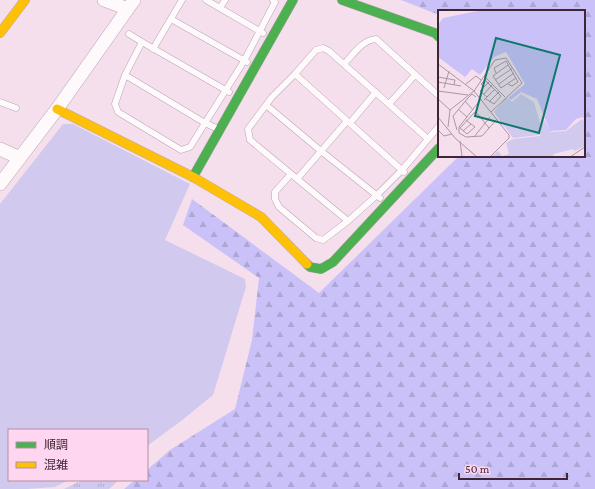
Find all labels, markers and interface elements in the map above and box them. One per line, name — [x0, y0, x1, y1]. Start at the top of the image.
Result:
inset map — [438, 10, 585, 157]
legend — [8, 429, 148, 481]
text: 順調 — [44, 438, 68, 452]
scale bar — [459, 455, 567, 481]
text: 混雑 — [44, 458, 68, 472]
text: 50 m — [465, 462, 490, 476]

